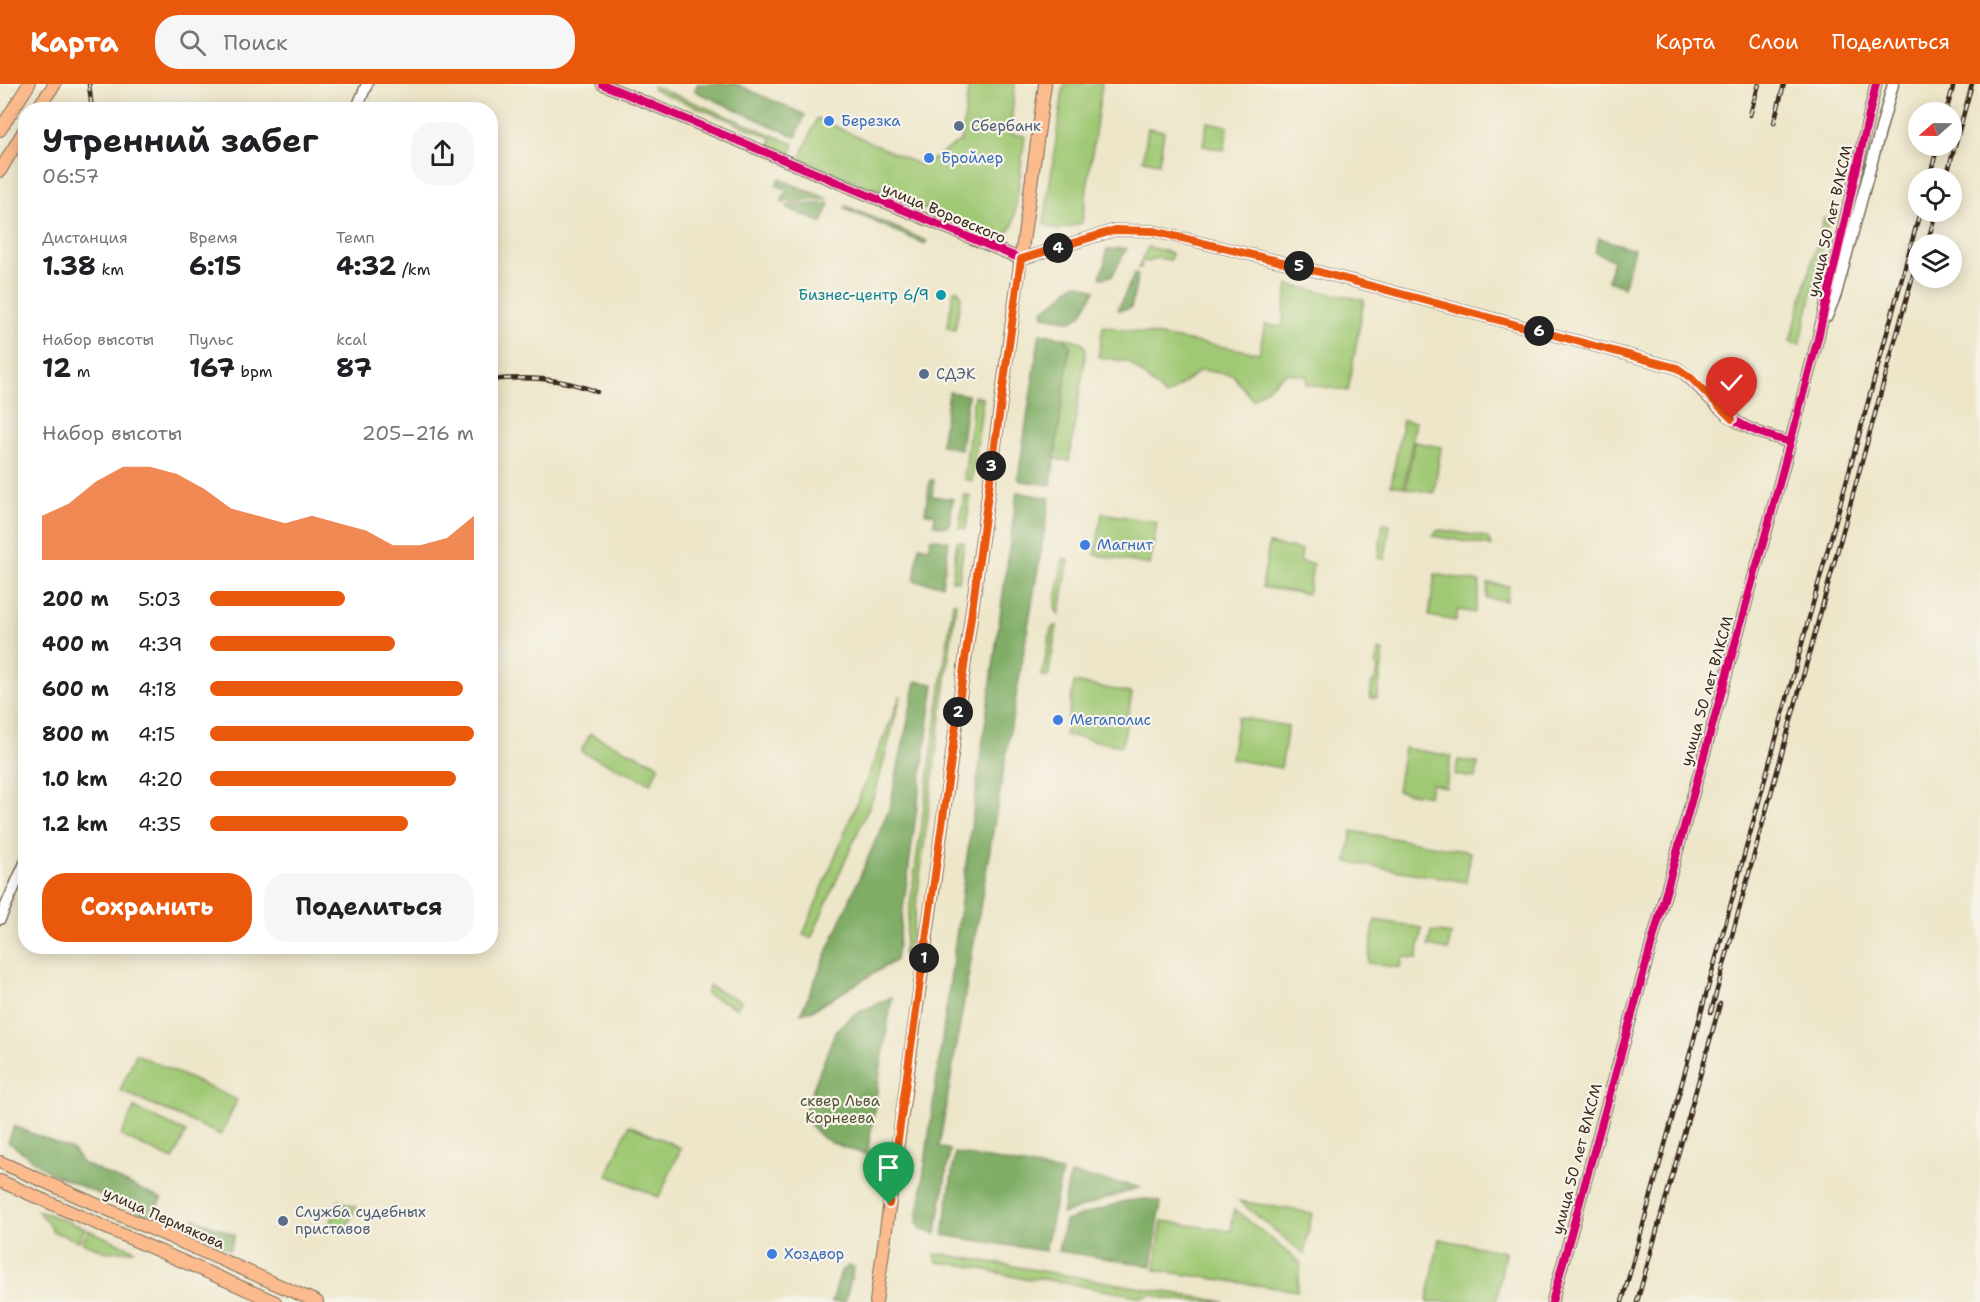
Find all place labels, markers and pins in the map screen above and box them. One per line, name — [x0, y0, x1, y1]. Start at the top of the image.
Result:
place label: Березка — [841, 111, 901, 131]
marker: Березка — [822, 114, 836, 128]
place label: Сбербанк — [971, 116, 1041, 136]
marker: Сбербанк — [952, 119, 966, 133]
place label: Бройлер — [941, 148, 1003, 168]
marker: Бройлер — [922, 151, 936, 165]
pin: 4 — [1043, 233, 1073, 263]
pin: 5 — [1284, 251, 1314, 281]
place label: Бизнес-центр 6/9 — [798, 285, 929, 305]
marker: Бизнес-центр 6/9 — [934, 288, 948, 302]
pin: 6 — [1524, 316, 1554, 346]
pin — [1706, 357, 1757, 419]
place label: СДЭК — [936, 364, 976, 384]
marker: СДЭК — [917, 367, 931, 381]
pin: 3 — [976, 451, 1006, 481]
place label: Магнит — [1097, 535, 1153, 555]
marker: Магнит — [1078, 538, 1092, 552]
pin: 2 — [943, 697, 973, 727]
place label: Мегаполис — [1070, 710, 1151, 730]
marker: Мегаполис — [1051, 713, 1065, 727]
pin: 1 — [909, 943, 939, 973]
pin — [863, 1142, 914, 1204]
place label: Служба судебных приставов — [295, 1202, 426, 1239]
marker: Служба судебных приставов — [276, 1214, 290, 1228]
place label: Хоздвор — [784, 1244, 844, 1264]
marker: Хоздвор — [765, 1247, 779, 1261]

